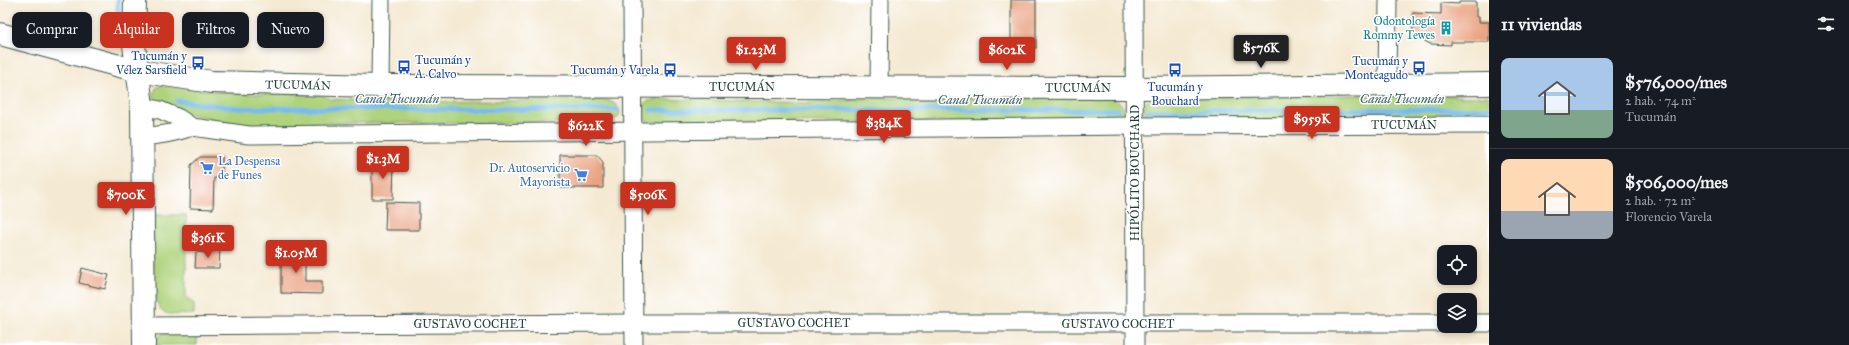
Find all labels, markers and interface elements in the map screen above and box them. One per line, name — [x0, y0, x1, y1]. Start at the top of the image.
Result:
chip: Comprar — [12, 12, 92, 48]
chip: Alquilar — [100, 12, 174, 48]
chip: Filtros — [182, 12, 249, 48]
chip: Nuevo — [257, 12, 324, 48]
icon: filters — [1815, 13, 1837, 35]
place label: Odontología Rommy Tewes — [1363, 14, 1436, 42]
text: 11 viviendas — [1501, 14, 1582, 35]
building icon: Odontología Rommy Tewes — [1438, 20, 1454, 36]
pin: $576K — [1233, 35, 1289, 69]
pin: $1.23M — [723, 37, 789, 71]
pin: $602K — [979, 37, 1035, 71]
text: $576K — [1243, 40, 1279, 56]
text: $1.23M — [736, 42, 776, 58]
text: $602K — [988, 42, 1026, 58]
place label: Tucumán y Vélez Sarsfield — [115, 49, 187, 77]
place label: Tucumán y A. Calvo — [414, 53, 471, 81]
place label: Tucumán y Monteagudo — [1345, 54, 1408, 83]
bus stop icon: Tucumán y Vélez Sarsfield — [190, 55, 206, 71]
bus stop icon: Tucumán y A. Calvo — [396, 59, 412, 75]
bus stop icon: Tucumán y Monteagudo — [1411, 60, 1427, 76]
bus stop icon: Tucumán y Varela — [662, 62, 678, 78]
bus stop icon: Tucumán y Bouchard — [1167, 62, 1183, 78]
place label: Tucumán y Varela — [570, 63, 660, 77]
text: $576,000/mes — [1625, 72, 1727, 93]
icon: home — [1533, 74, 1581, 122]
street label: TUCUMÁN — [265, 76, 331, 93]
street label: TUCUMÁN — [709, 79, 775, 94]
street label: TUCUMÁN — [1045, 80, 1111, 95]
place label: Tucumán y Bouchard — [1147, 80, 1203, 108]
water label: Canal Tucumán — [355, 91, 439, 107]
water label: Canal Tucumán — [1360, 91, 1444, 107]
water label: Canal Tucumán — [938, 92, 1022, 108]
text: 2 hab. · 74 m² — [1625, 93, 1696, 109]
street label: HIPÓLITO BOUCHARD — [1126, 105, 1142, 241]
pin: $959K — [1284, 106, 1340, 140]
text: Tucumán — [1625, 109, 1677, 125]
pin: $384K — [856, 110, 912, 144]
text: $959K — [1293, 111, 1331, 127]
pin: $622K — [558, 113, 614, 147]
text: $384K — [866, 115, 902, 131]
street label: TUCUMÁN — [1371, 117, 1437, 132]
text: $622K — [568, 118, 604, 134]
pin: $1.3M — [355, 146, 411, 180]
text: $1.3M — [366, 151, 400, 167]
place label: La Despensa de Funes — [218, 154, 281, 182]
supermarket icon: La Despensa de Funes — [199, 160, 215, 176]
place label: Dr. Autoservicio Mayorista — [489, 161, 571, 189]
supermarket icon: Dr. Autoservicio Mayorista — [573, 167, 589, 183]
text: $506,000/mes — [1625, 172, 1728, 193]
icon: home — [1533, 175, 1581, 223]
pin: $700K — [98, 182, 154, 216]
pin: $506K — [620, 182, 676, 216]
text: $700K — [106, 187, 146, 203]
text: $506K — [629, 187, 667, 203]
text: 2 hab. · 72 m² — [1625, 193, 1695, 209]
text: Florencio Varela — [1625, 209, 1712, 225]
pin: $361K — [180, 225, 236, 259]
text: $361K — [191, 230, 225, 246]
pin: $1.05M — [263, 240, 329, 274]
text: $1.05M — [275, 245, 317, 261]
map controls — [1437, 245, 1477, 333]
button: locate — [1437, 245, 1477, 285]
button: layers — [1437, 293, 1477, 333]
street label: GUSTAVO COCHET — [738, 316, 850, 330]
street label: GUSTAVO COCHET — [414, 317, 526, 331]
street label: GUSTAVO COCHET — [1062, 317, 1174, 331]

